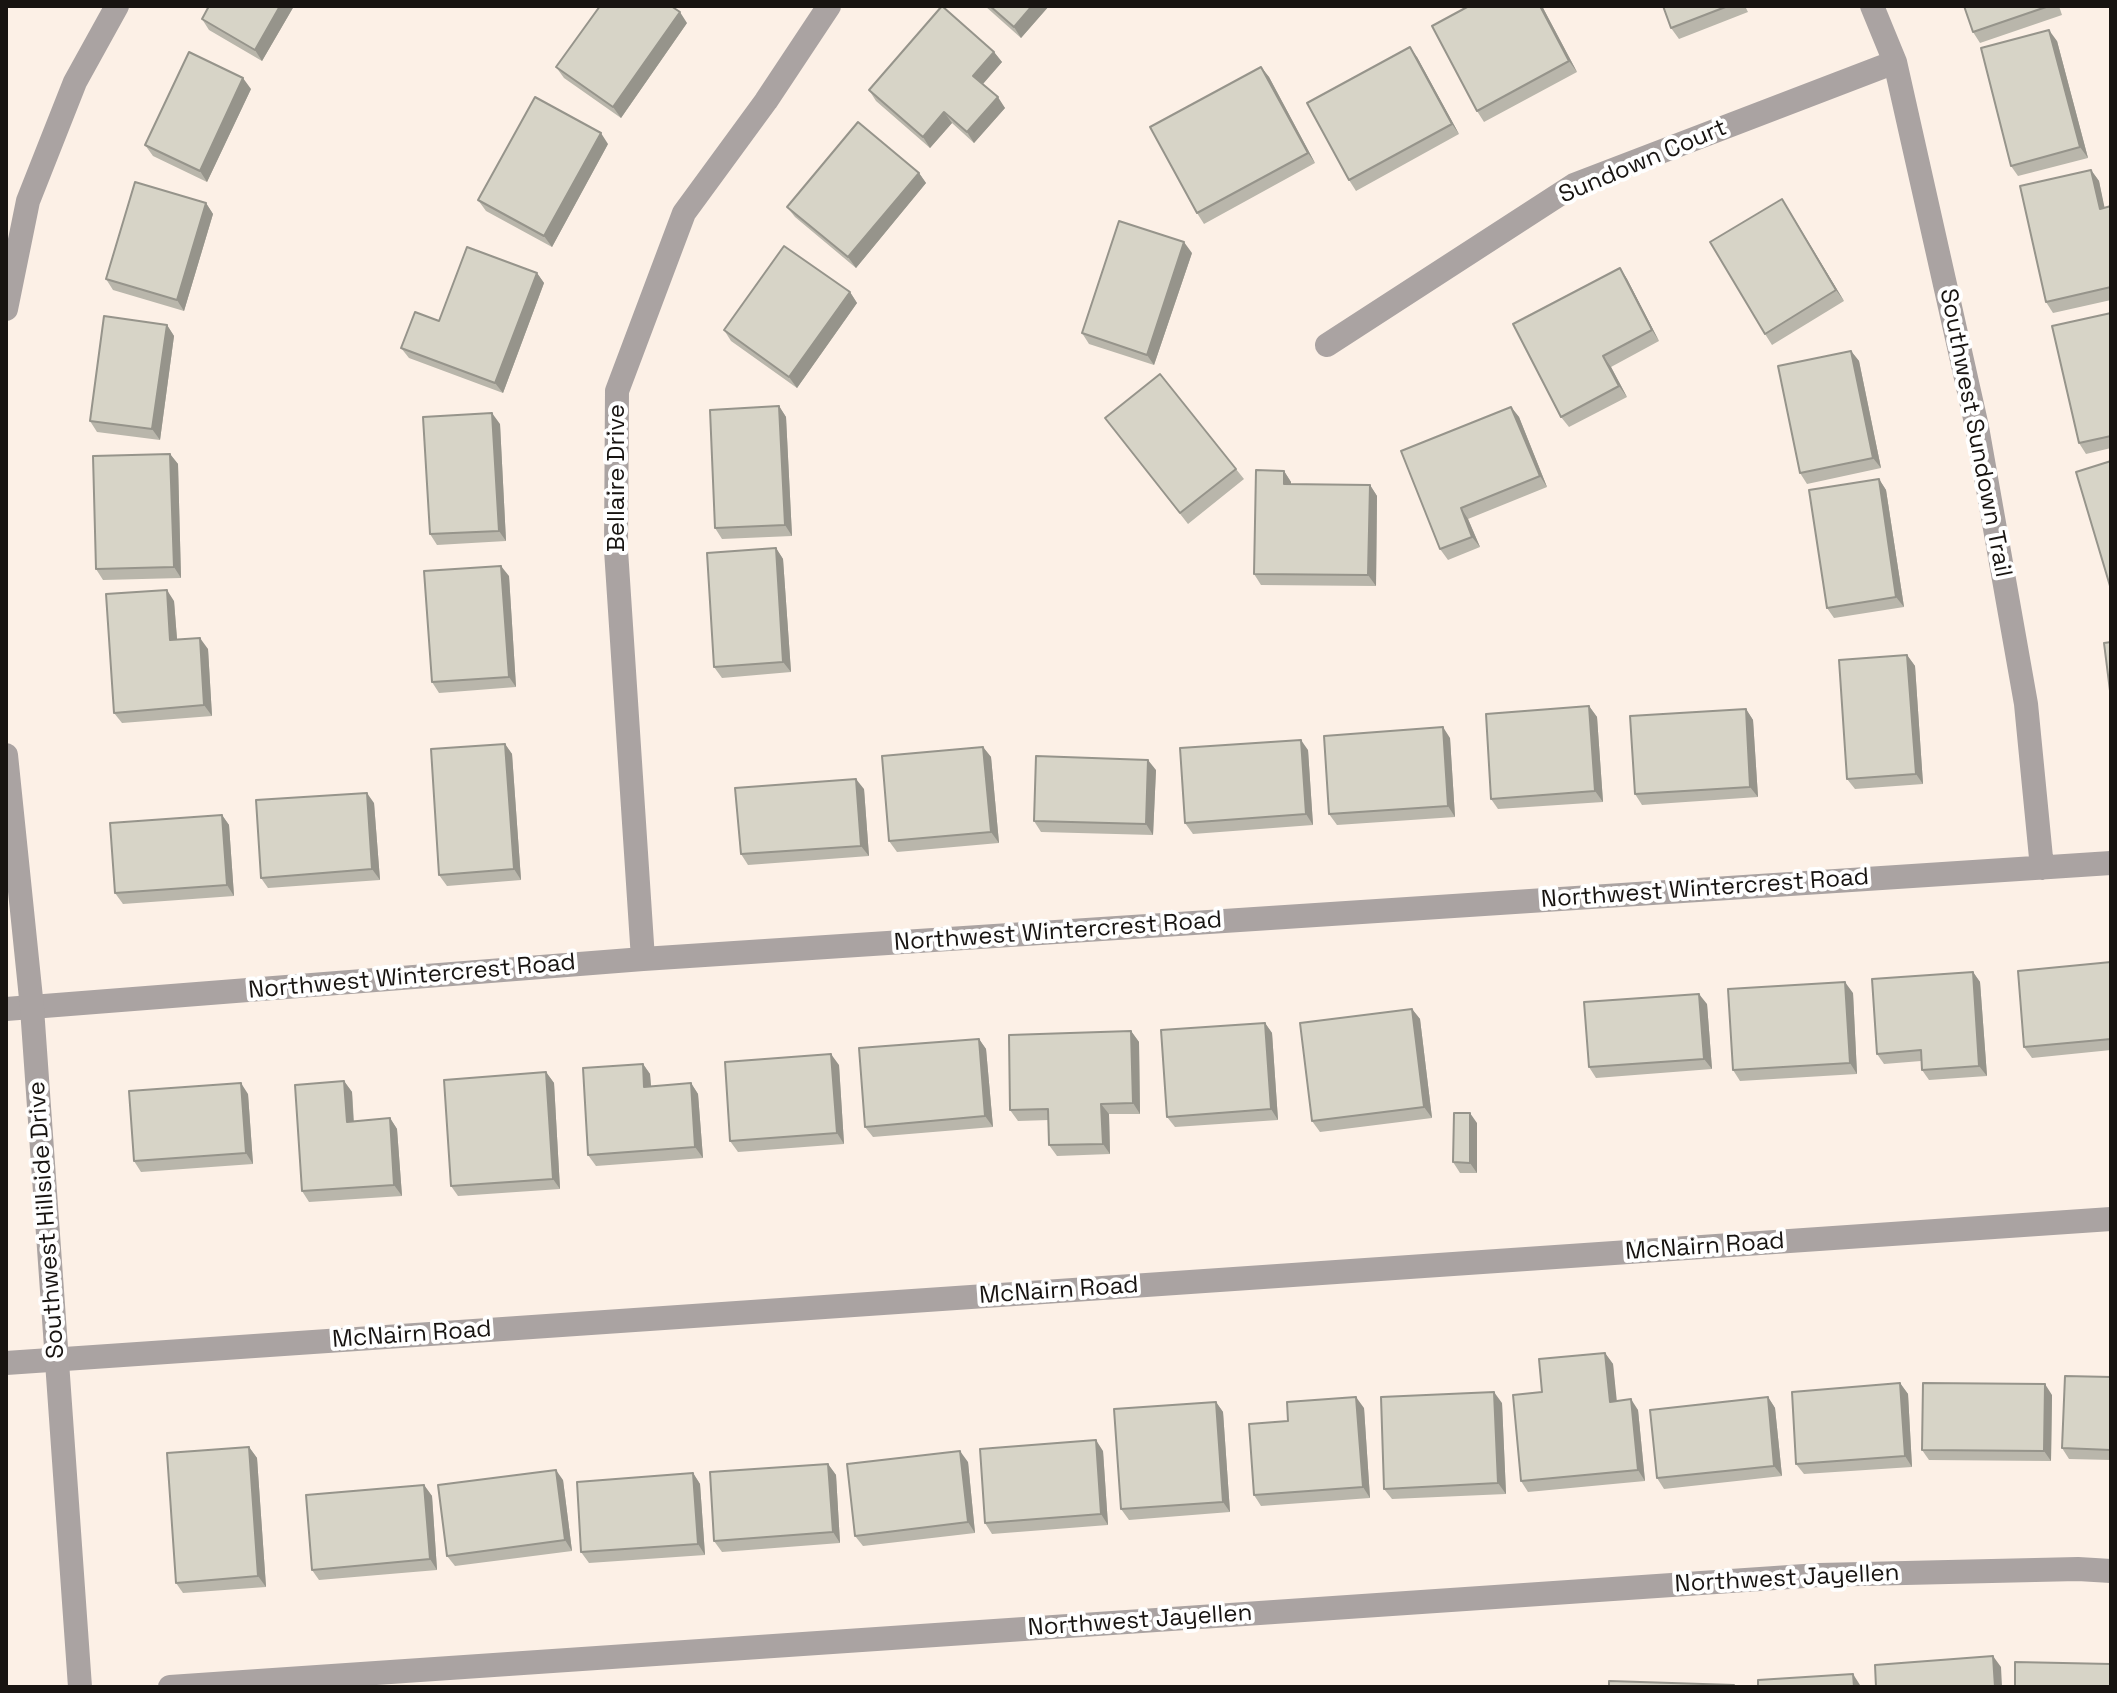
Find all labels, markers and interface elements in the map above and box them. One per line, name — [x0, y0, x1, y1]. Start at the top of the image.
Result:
street label: Sundown Court — [1555, 114, 1731, 210]
street label: Southwest Sundown Trail — [1933, 286, 2017, 580]
street label: Bellaire Drive — [603, 404, 631, 552]
street label: Northwest Wintercrest Road — [1540, 863, 1870, 915]
street label: Northwest Wintercrest Road — [893, 906, 1223, 958]
street label: Northwest Wintercrest Road — [247, 948, 577, 1006]
street label: Southwest Hillside Drive — [23, 1080, 71, 1360]
street label: McNairn Road — [1624, 1227, 1786, 1267]
street label: McNairn Road — [978, 1271, 1140, 1311]
street label: McNairn Road — [331, 1315, 493, 1355]
street label: Northwest Jayellen — [1674, 1559, 1900, 1599]
street label: Northwest Jayellen — [1027, 1599, 1253, 1643]

